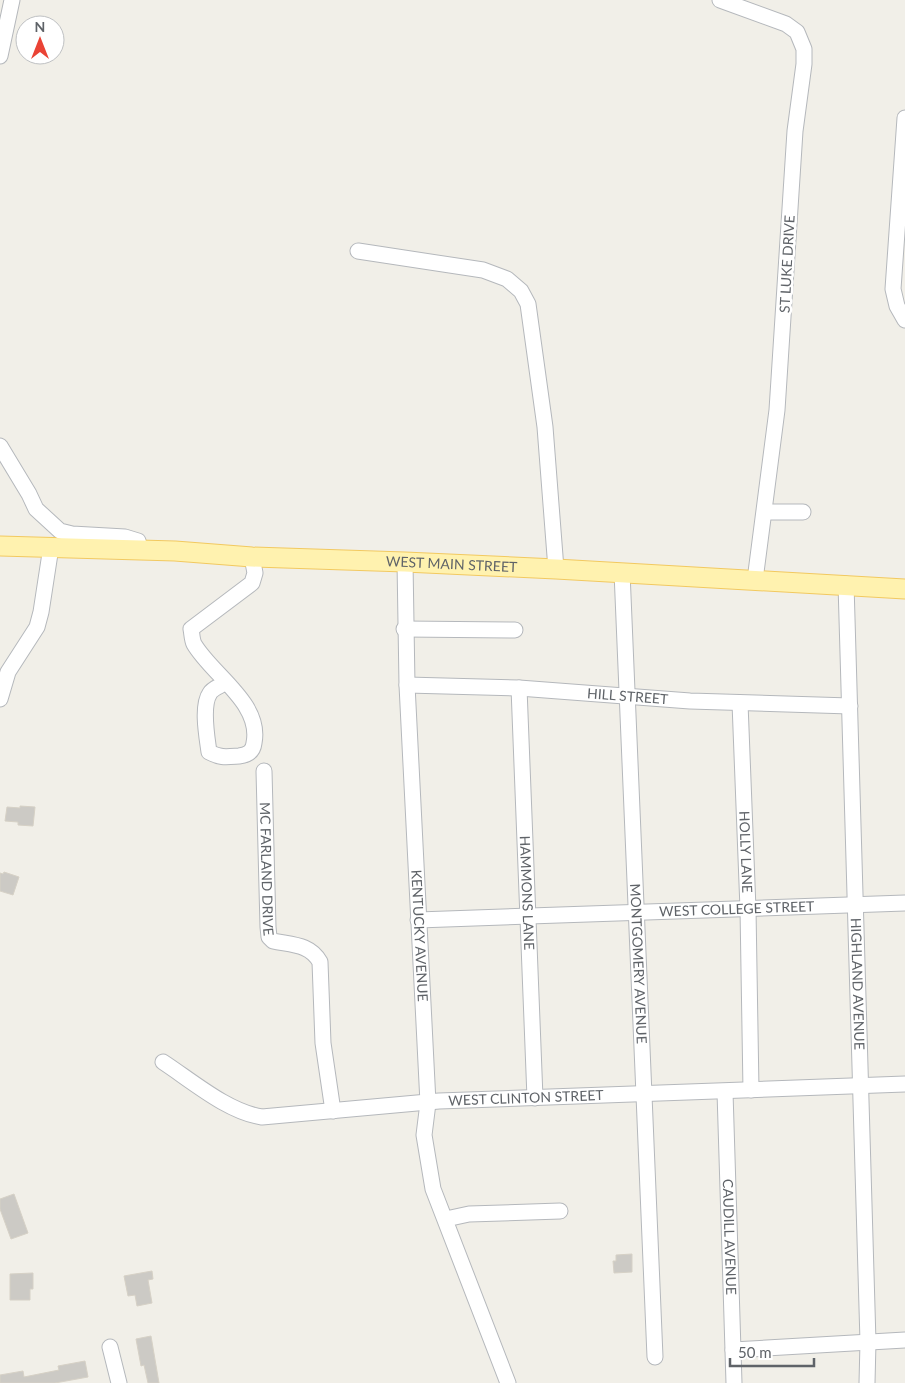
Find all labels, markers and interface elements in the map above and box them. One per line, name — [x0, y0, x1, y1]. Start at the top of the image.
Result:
north arrow — [15, 15, 65, 65]
text: N — [35, 18, 45, 35]
street label: ST LUKE DRIVE — [775, 215, 798, 313]
street label: WEST MAIN STREET — [386, 552, 518, 575]
street label: HILL STREET — [586, 684, 670, 707]
street label: MC FARLAND DRIVE — [257, 802, 278, 937]
street label: HOLLY LANE — [736, 810, 756, 893]
street label: HAMMONS LANE — [517, 835, 538, 951]
street label: KENTUCKY AVENUE — [408, 869, 432, 1002]
street label: MONTGOMERY AVENUE — [627, 883, 651, 1044]
street label: WEST COLLEGE STREET — [659, 897, 815, 920]
street label: HIGHLAND AVENUE — [848, 918, 869, 1050]
street label: WEST CLINTON STREET — [448, 1086, 605, 1109]
street label: CAUDILL AVENUE — [720, 1179, 740, 1295]
scale bar — [730, 1336, 814, 1368]
text: 50 m — [738, 1343, 772, 1361]

